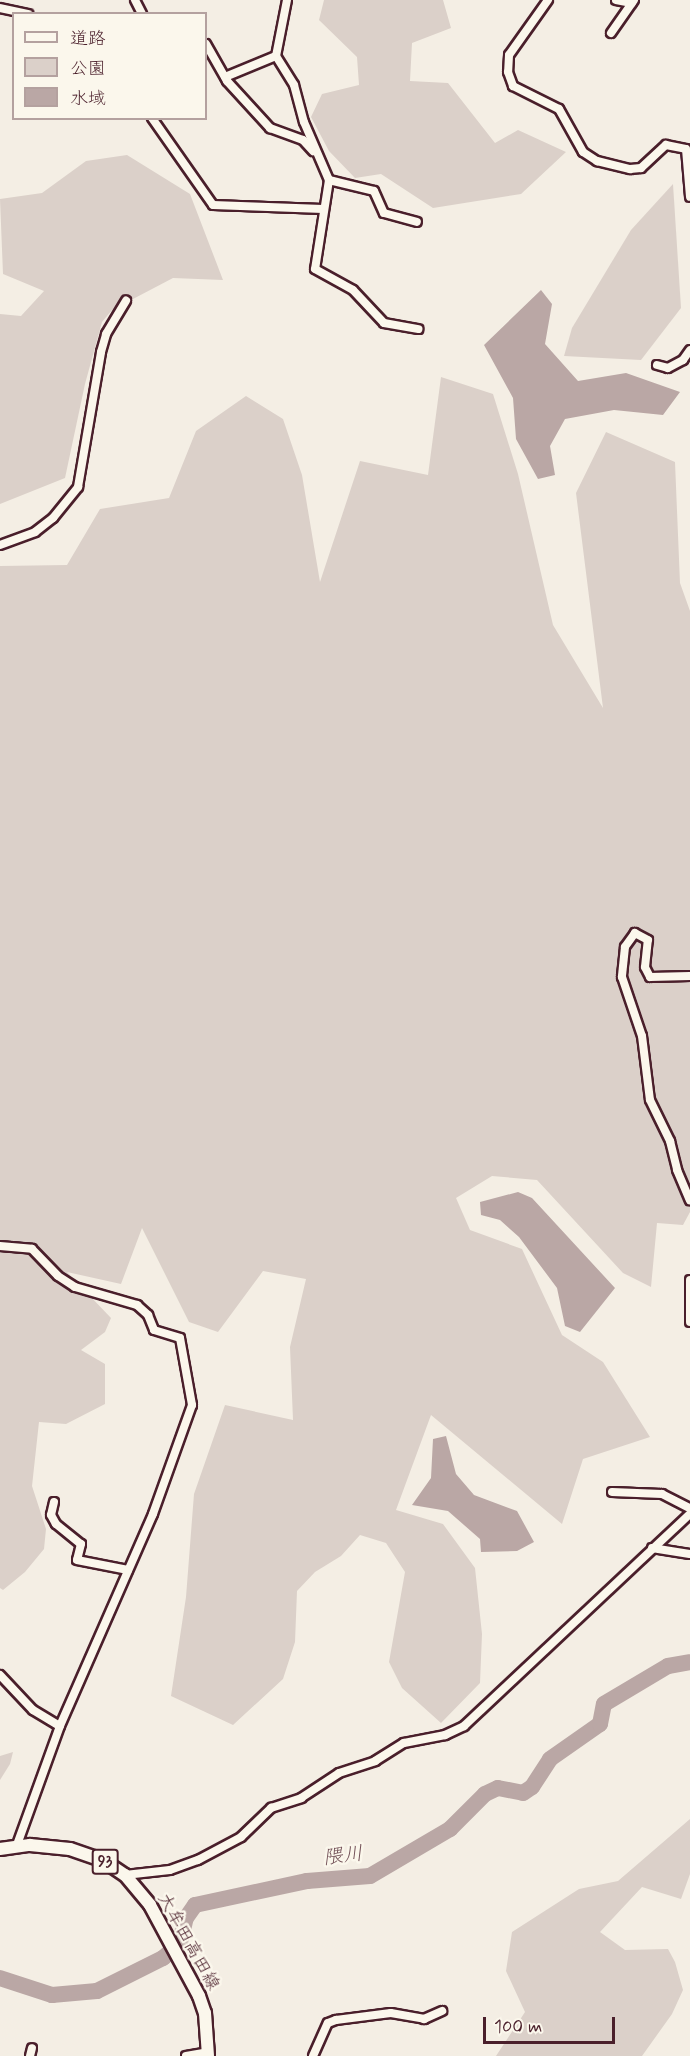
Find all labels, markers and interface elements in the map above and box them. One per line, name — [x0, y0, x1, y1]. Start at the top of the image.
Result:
legend — [12, 12, 207, 120]
text: 道路 — [70, 27, 106, 51]
text: 公園 — [70, 57, 106, 81]
text: 水域 — [70, 87, 106, 111]
water label: 隈川 — [322, 1842, 364, 1870]
road number: 93 — [92, 1849, 118, 1875]
street label: 大牟田高田線 — [152, 1890, 224, 1994]
scale bar — [486, 2005, 618, 2043]
text: 100 m — [494, 2015, 542, 2039]

